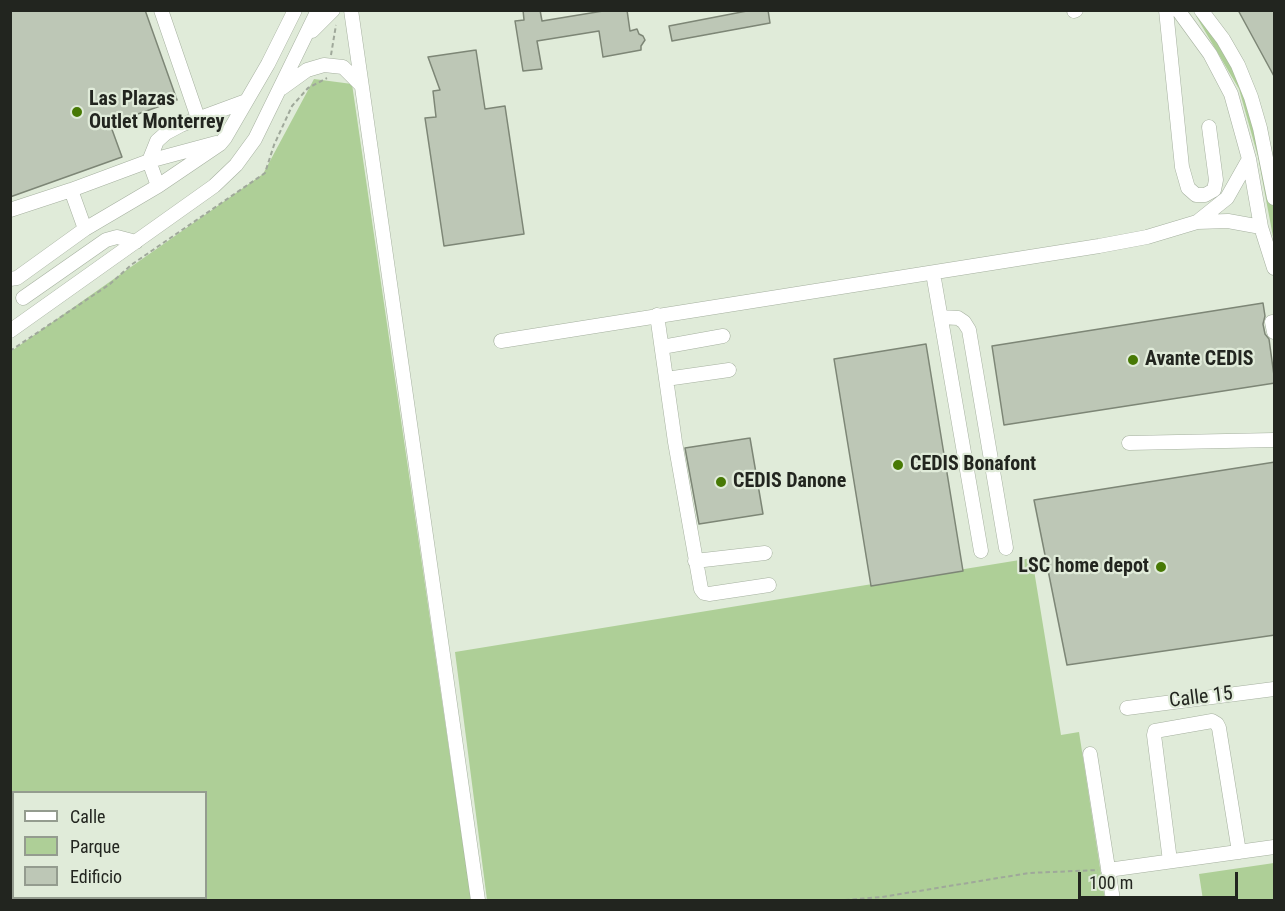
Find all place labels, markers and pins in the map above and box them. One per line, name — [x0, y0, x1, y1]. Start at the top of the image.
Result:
place label: Las Plazas Outlet Monterrey — [89, 88, 224, 135]
marker: Las Plazas Outlet Monterrey — [70, 105, 84, 119]
place label: Avante CEDIS — [1145, 348, 1254, 372]
marker: Avante CEDIS — [1126, 353, 1140, 367]
place label: CEDIS Bonafont — [910, 453, 1036, 477]
marker: CEDIS Bonafont — [891, 458, 905, 472]
place label: CEDIS Danone — [733, 470, 846, 494]
marker: CEDIS Danone — [714, 475, 728, 489]
place label: LSC home depot — [1018, 555, 1149, 579]
marker: LSC home depot — [1154, 560, 1168, 574]

